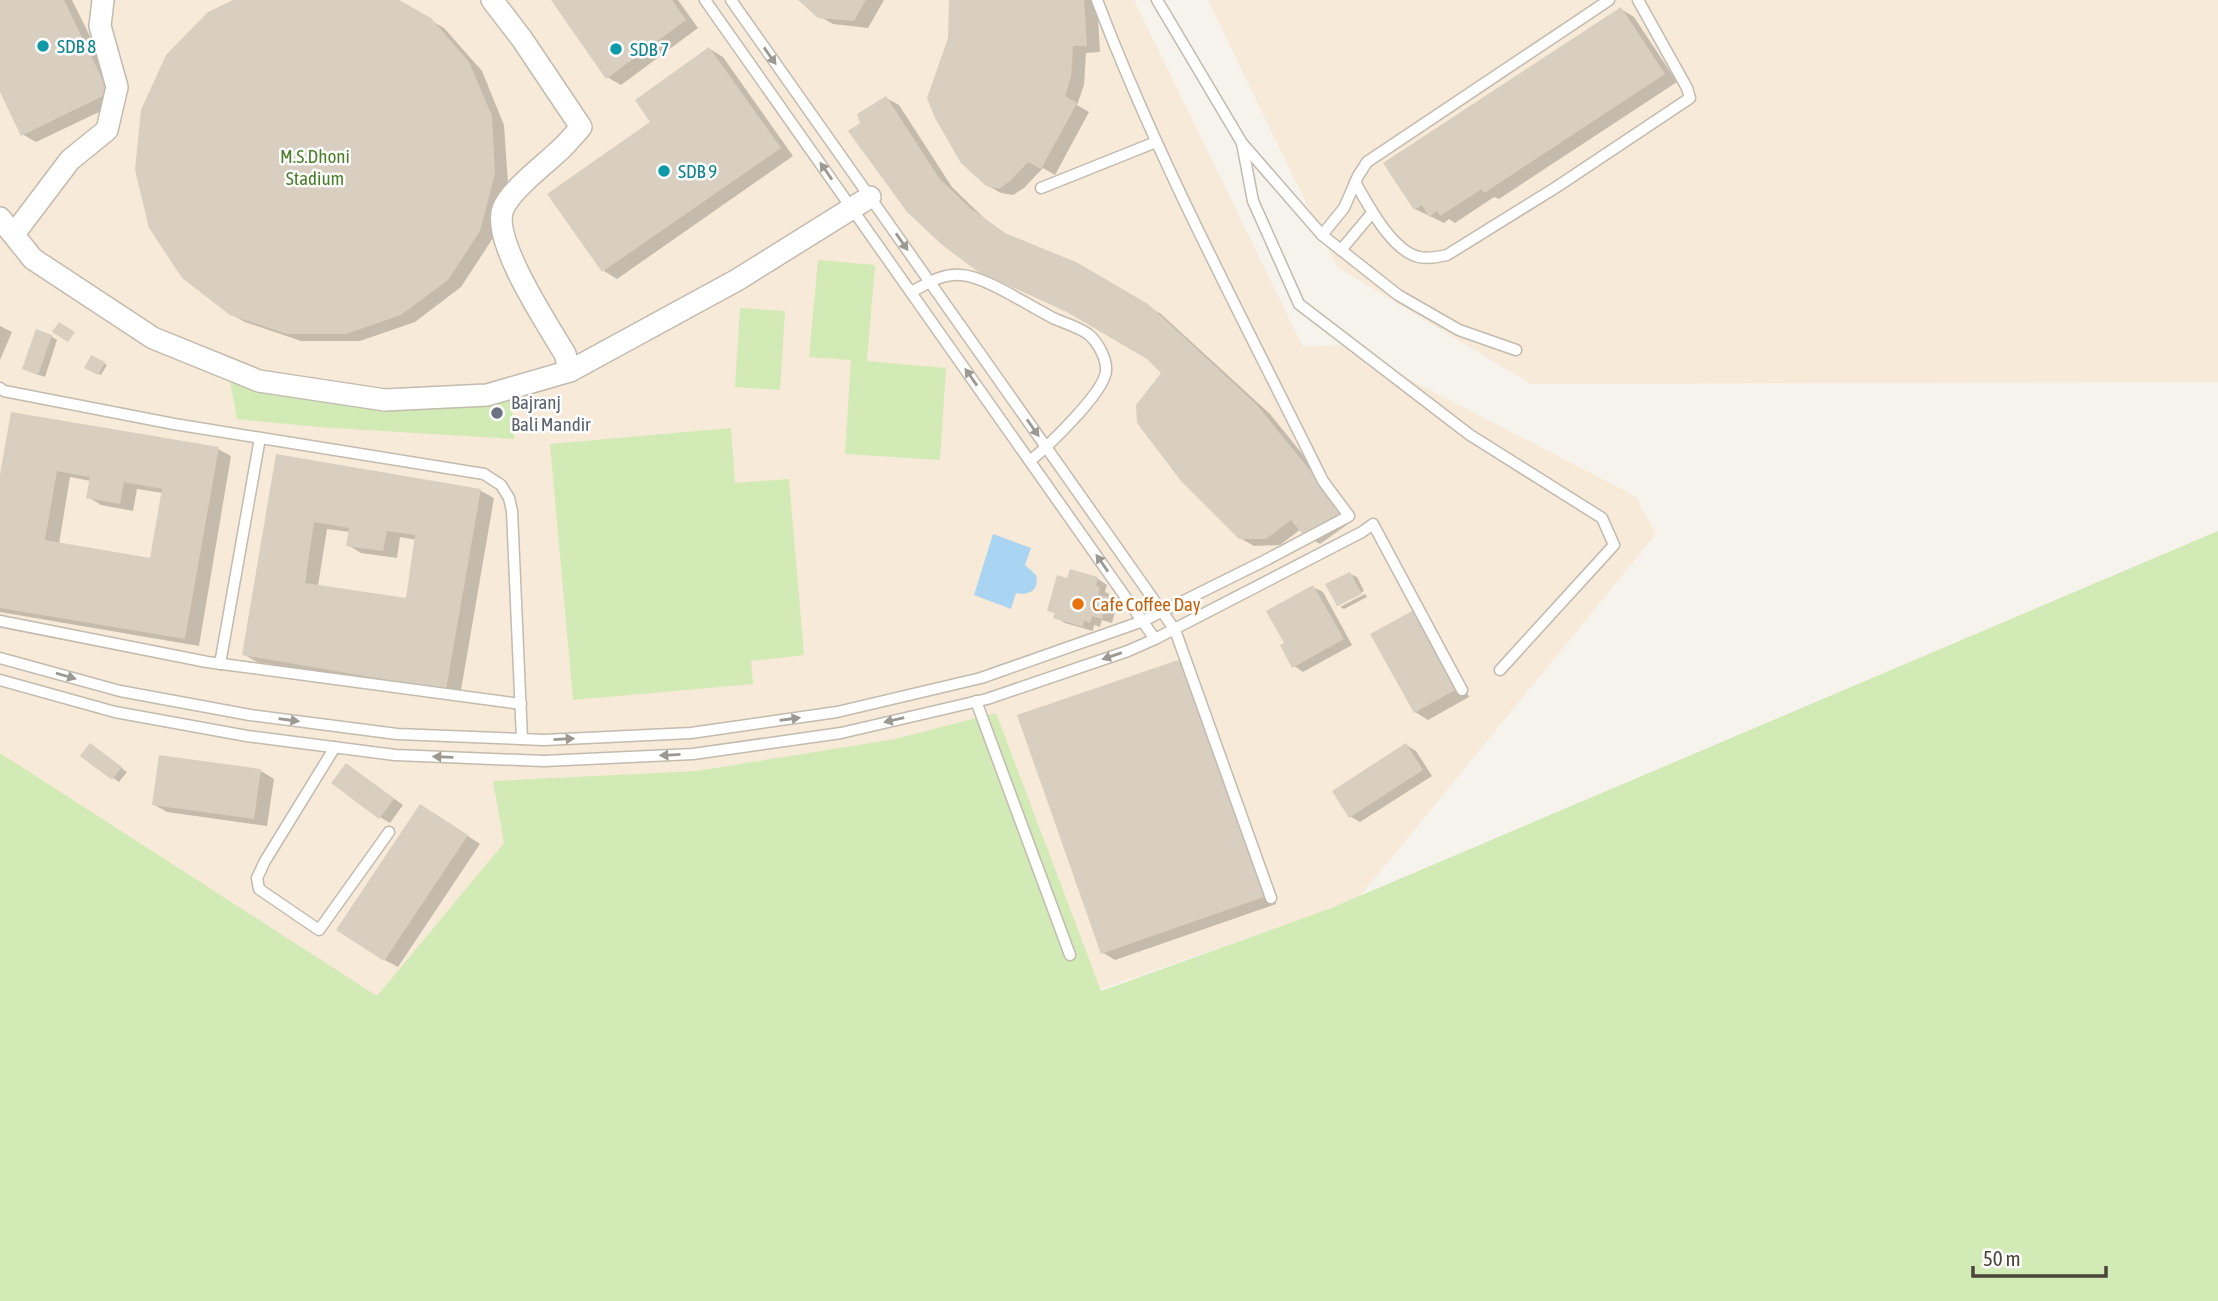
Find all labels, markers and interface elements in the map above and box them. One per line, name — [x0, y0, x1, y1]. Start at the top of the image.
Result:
place label: SDB 8 — [57, 35, 96, 57]
marker: SDB 8 — [35, 38, 51, 54]
place label: SDB 7 — [630, 38, 669, 60]
marker: SDB 7 — [608, 41, 624, 57]
one-way arrow — [763, 47, 777, 65]
park label: M.S.Dhoni Stadium — [280, 145, 350, 189]
place label: SDB 9 — [678, 160, 717, 182]
one-way arrow — [819, 162, 833, 180]
marker: SDB 9 — [656, 163, 672, 179]
one-way arrow — [894, 233, 908, 251]
one-way arrow — [964, 368, 978, 386]
place label: Bajranj Bali Mandir — [511, 391, 591, 435]
marker: Bajranj Bali Mandir — [489, 405, 505, 421]
one-way arrow — [1026, 419, 1040, 437]
one-way arrow — [1095, 554, 1109, 572]
place label: Cafe Coffee Day — [1092, 593, 1201, 615]
marker: Cafe Coffee Day — [1070, 596, 1086, 612]
one-way arrow — [1102, 651, 1123, 662]
one-way arrow — [55, 671, 77, 682]
one-way arrow — [780, 713, 802, 724]
one-way arrow — [278, 715, 300, 726]
one-way arrow — [883, 715, 905, 726]
one-way arrow — [553, 734, 575, 745]
one-way arrow — [659, 750, 681, 761]
one-way arrow — [431, 752, 453, 763]
scale bar — [1973, 1234, 2106, 1278]
text: 50 m — [1983, 1246, 2021, 1270]

